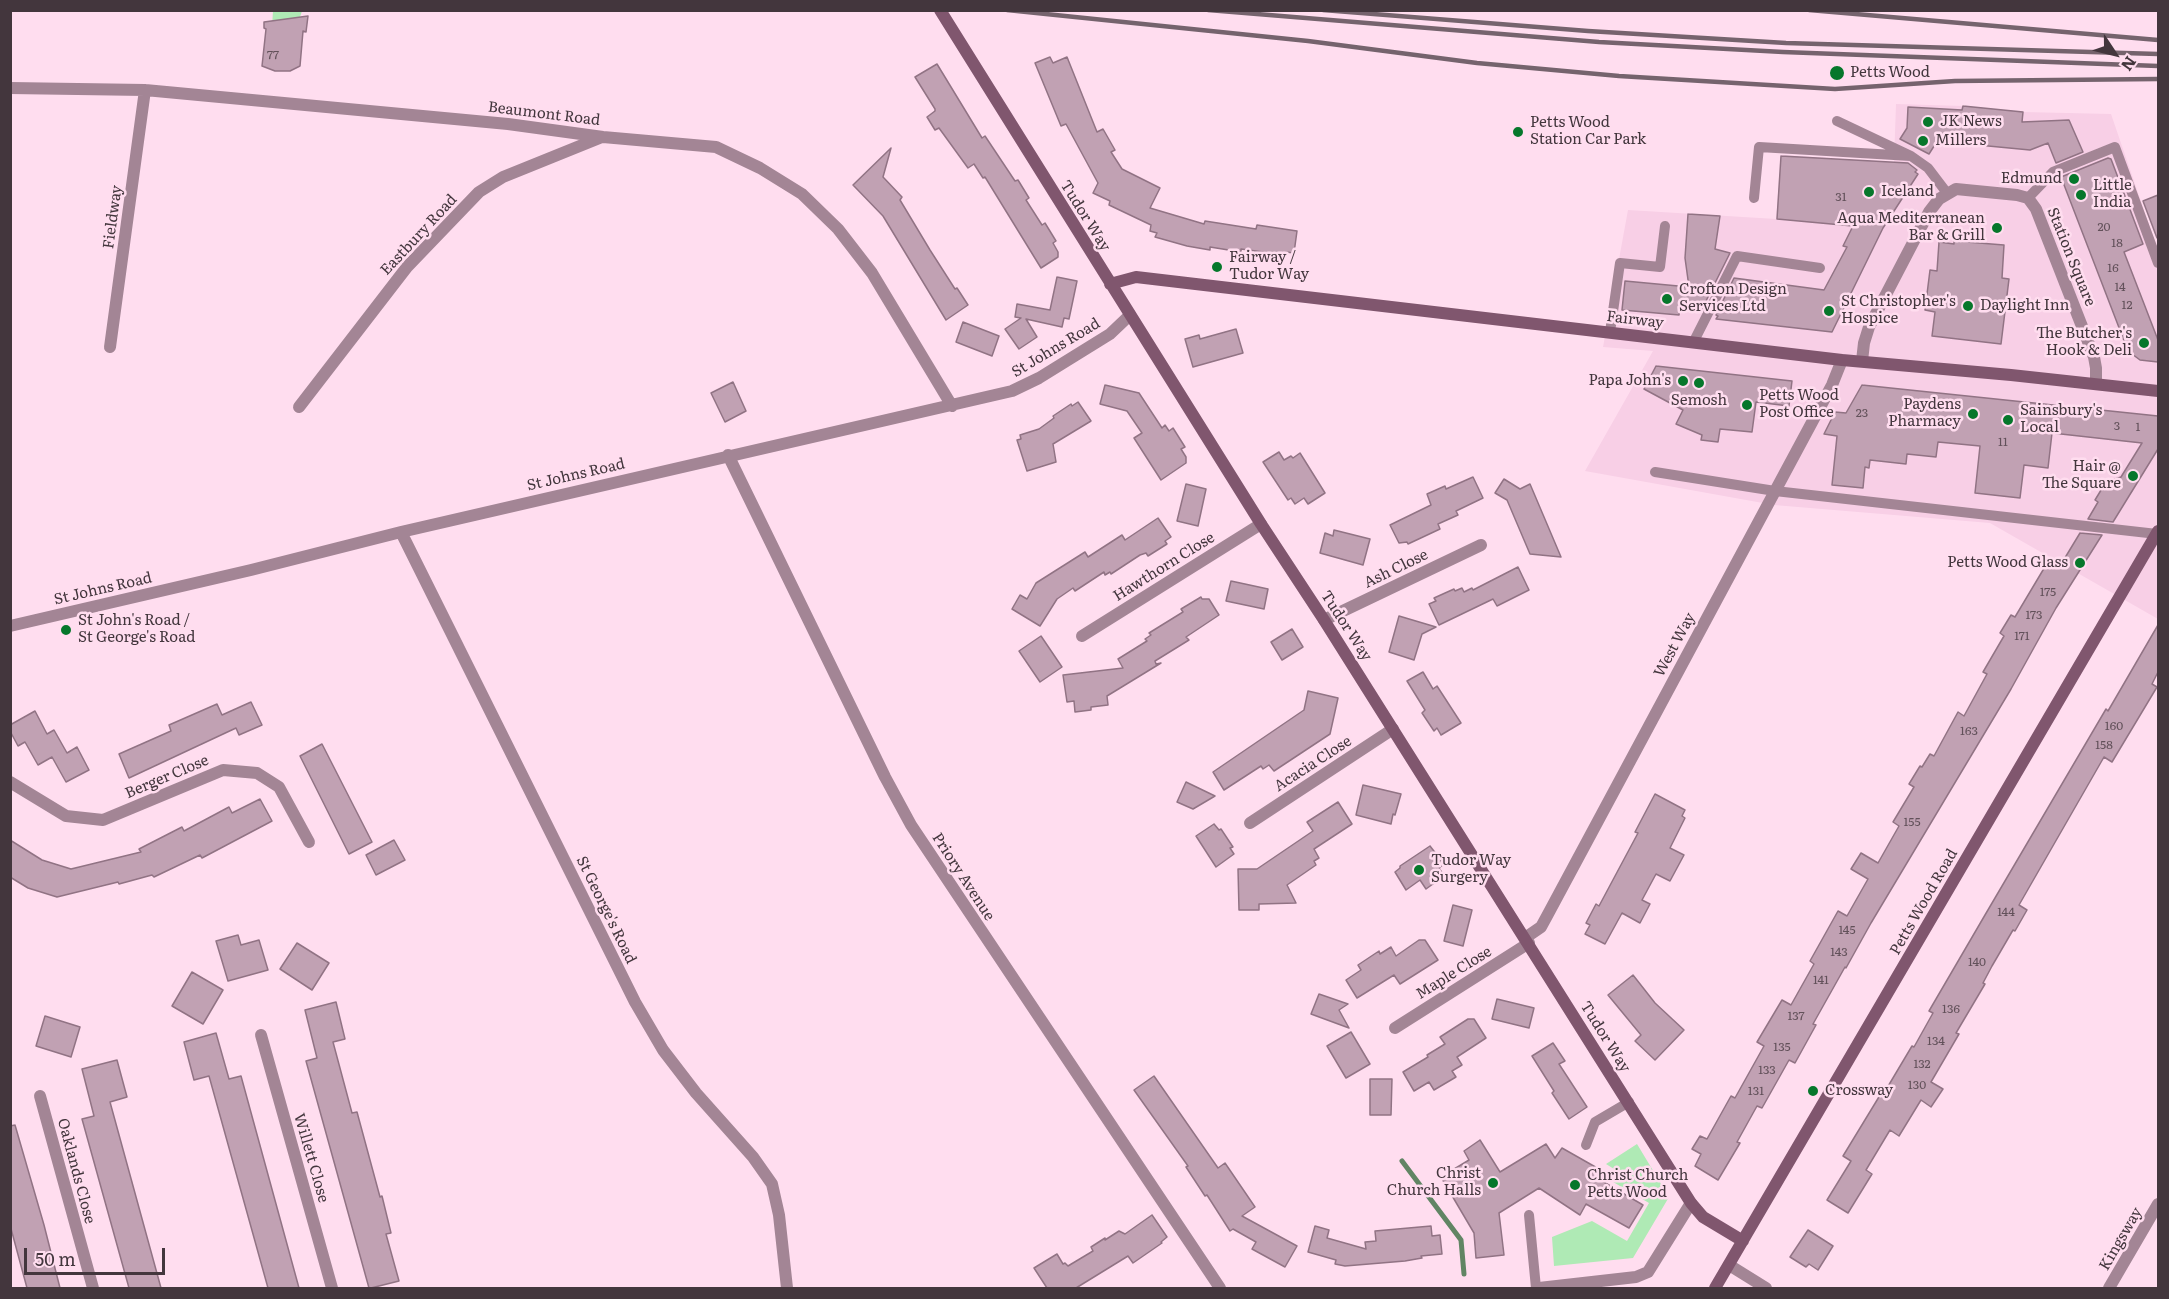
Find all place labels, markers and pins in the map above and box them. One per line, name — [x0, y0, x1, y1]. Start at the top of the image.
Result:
marker: Petts Wood — [1828, 64, 1846, 82]
place label: Petts Wood — [1850, 64, 1930, 82]
place label: JK News — [1940, 113, 2002, 131]
place label: Petts Wood Station Car Park — [1530, 114, 1646, 149]
marker: JK News — [1921, 115, 1935, 129]
marker: Petts Wood Station Car Park — [1511, 125, 1525, 139]
place label: Millers — [1935, 132, 1986, 150]
marker: Millers — [1916, 134, 1930, 148]
place label: Edmund — [2001, 170, 2062, 188]
marker: Edmund — [2067, 172, 2081, 186]
place label: Little India — [2093, 177, 2132, 212]
place label: Iceland — [1881, 183, 1934, 201]
marker: Iceland — [1862, 185, 1876, 199]
marker: Little India — [2074, 188, 2088, 202]
place label: Aqua Mediterranean Bar & Grill — [1837, 210, 1985, 245]
marker: Aqua Mediterranean Bar & Grill — [1990, 221, 2004, 235]
place label: Fairway / Tudor Way — [1229, 249, 1309, 284]
marker: Fairway / Tudor Way — [1210, 260, 1224, 274]
place label: Crofton Design Services Ltd — [1679, 281, 1787, 316]
marker: Crofton Design Services Ltd — [1660, 292, 1674, 306]
place label: St Christopher's Hospice — [1841, 293, 1956, 328]
place label: Daylight Inn — [1980, 297, 2070, 315]
marker: Daylight Inn — [1961, 299, 1975, 313]
marker: St Christopher's Hospice — [1822, 304, 1836, 318]
place label: The Butcher's Hook & Deli — [2036, 325, 2132, 360]
marker: The Butcher's Hook & Deli — [2137, 336, 2151, 350]
place label: Papa John's — [1588, 372, 1671, 390]
marker: Papa John's — [1676, 374, 1690, 388]
marker: Semosh — [1692, 376, 1706, 390]
place label: Petts Wood Post Office — [1759, 387, 1839, 422]
place label: Semosh — [1671, 392, 1727, 410]
place label: Paydens Pharmacy — [1888, 396, 1961, 431]
marker: Petts Wood Post Office — [1740, 398, 1754, 412]
place label: Sainsbury's Local — [2020, 402, 2102, 437]
marker: Paydens Pharmacy — [1966, 407, 1980, 421]
marker: Sainsbury's Local — [2001, 413, 2015, 427]
place label: Hair @ The Square — [2042, 458, 2121, 493]
marker: Hair @ The Square — [2126, 469, 2140, 483]
place label: Petts Wood Glass — [1947, 554, 2068, 572]
marker: Petts Wood Glass — [2073, 556, 2087, 570]
place label: St John's Road / St George's Road — [78, 612, 195, 647]
marker: St John's Road / St George's Road — [59, 623, 73, 637]
place label: Tudor Way Surgery — [1431, 852, 1511, 887]
marker: Tudor Way Surgery — [1412, 863, 1426, 877]
place label: Crossway — [1825, 1082, 1893, 1100]
marker: Crossway — [1806, 1084, 1820, 1098]
place label: Christ Church Halls — [1387, 1165, 1481, 1200]
place label: Christ Church Petts Wood — [1587, 1167, 1689, 1202]
marker: Christ Church Halls — [1486, 1176, 1500, 1190]
marker: Christ Church Petts Wood — [1568, 1178, 1582, 1192]

